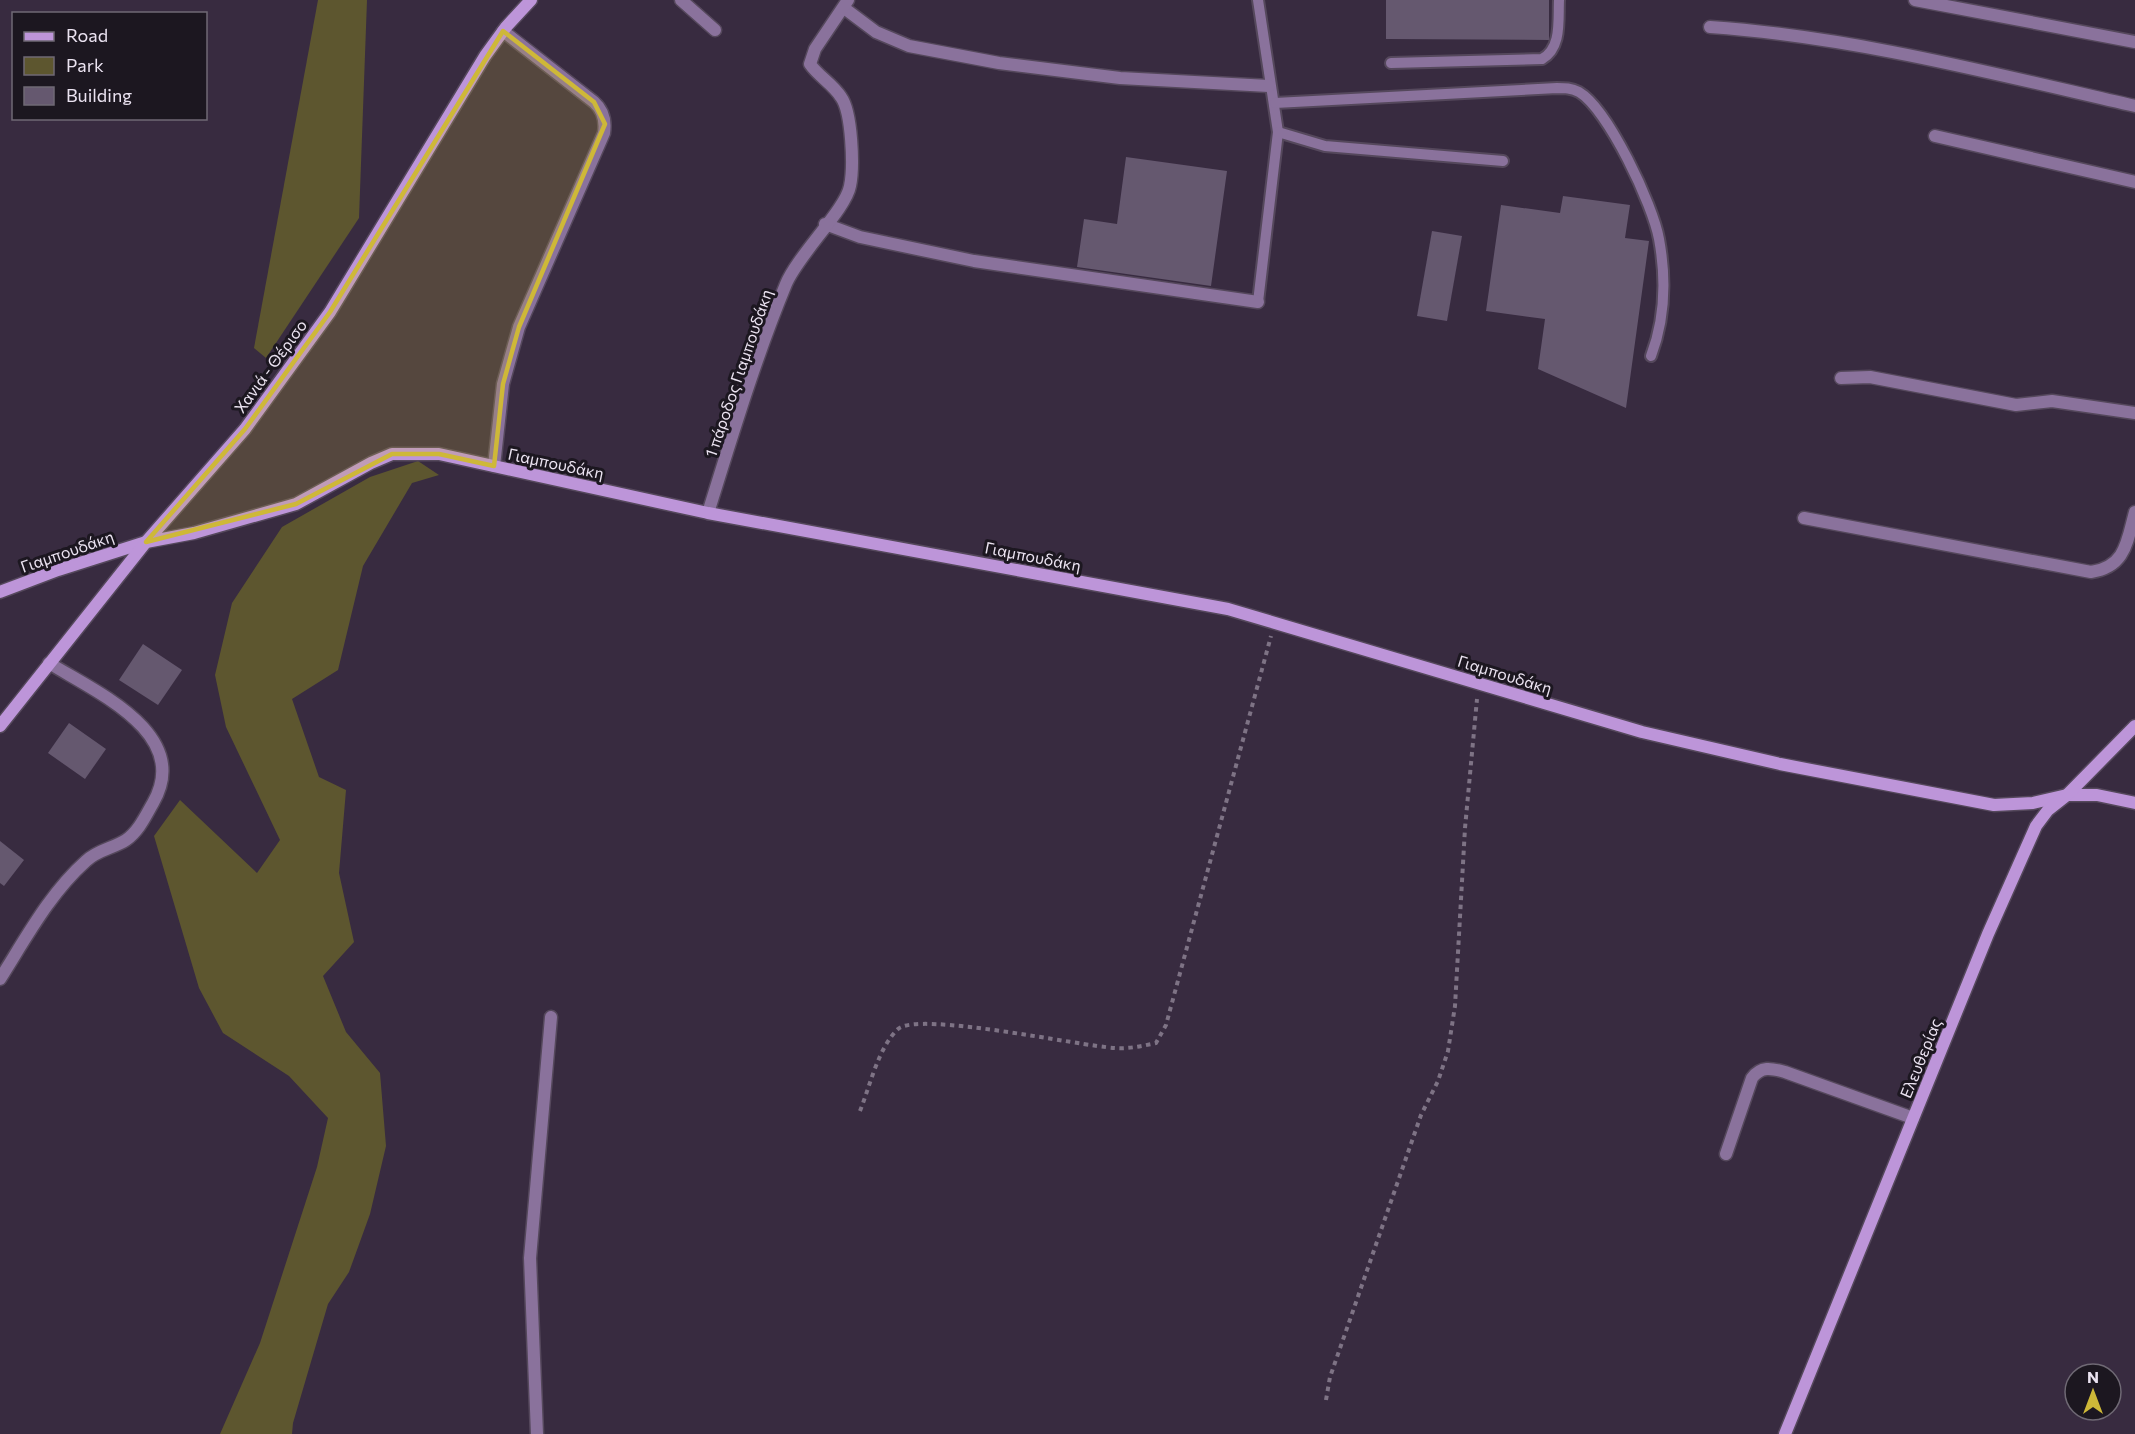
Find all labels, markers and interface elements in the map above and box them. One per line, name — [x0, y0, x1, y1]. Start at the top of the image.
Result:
legend — [12, 12, 207, 120]
text: Road — [66, 24, 108, 46]
text: Park — [66, 54, 104, 76]
text: Building — [66, 84, 132, 106]
street label: 1 πάροδος Γιαμπουδάκη — [700, 287, 776, 459]
street label: Χανιά - Θέρισο — [230, 316, 310, 416]
street label: Γιαμπουδάκη — [506, 444, 606, 482]
street label: Γιαμπουδάκη — [18, 526, 116, 576]
street label: Γιαμπουδάκη — [983, 537, 1083, 575]
street label: Γιαμπουδάκη — [1456, 651, 1554, 697]
street label: Ελευθερίας — [1895, 1015, 1945, 1101]
north arrow — [2063, 1362, 2123, 1422]
text: N — [2087, 1367, 2099, 1386]

